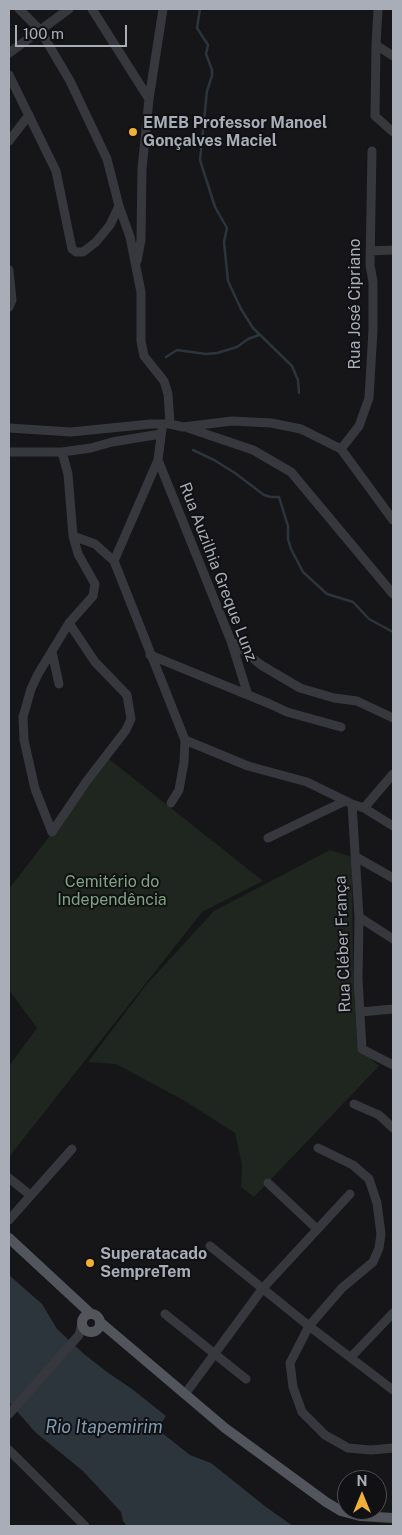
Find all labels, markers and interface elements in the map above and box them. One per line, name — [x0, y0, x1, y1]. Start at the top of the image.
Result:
scale bar — [18, 15, 130, 47]
text: 100 m — [23, 25, 64, 42]
place label: EMEB Professor Manoel Gonçalves Maciel — [143, 113, 327, 151]
marker: EMEB Professor Manoel Gonçalves Maciel — [127, 126, 139, 138]
street label: Rua José Cipriano — [345, 239, 365, 369]
street label: Rua Auzilhia Greque Lunz — [175, 480, 261, 664]
park label: Cemitério do Independência — [57, 872, 167, 910]
street label: Rua Cléber França — [331, 875, 355, 1013]
place label: Superatacado SempreTem — [100, 1244, 207, 1282]
marker: Superatacado SempreTem — [84, 1257, 96, 1269]
water label: Rio Itapemirim — [45, 1416, 163, 1438]
north arrow — [337, 1470, 387, 1520]
text: N — [357, 1473, 367, 1489]

